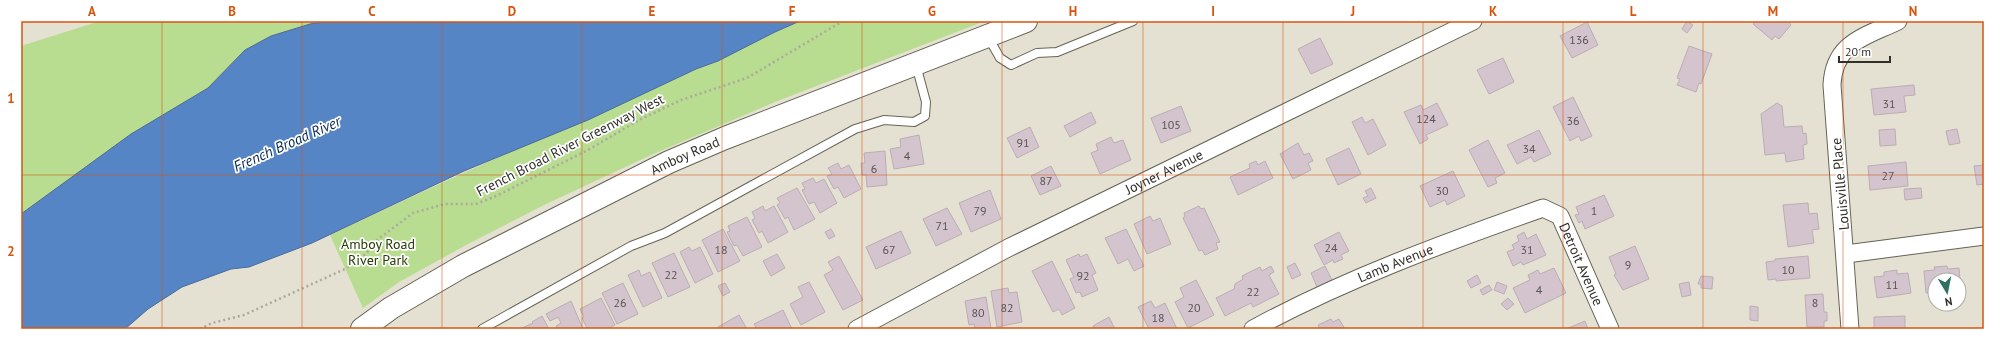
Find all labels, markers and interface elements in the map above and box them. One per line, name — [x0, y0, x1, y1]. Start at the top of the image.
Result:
text: A — [88, 3, 96, 20]
text: B — [228, 3, 236, 20]
text: C — [368, 3, 376, 20]
text: D — [508, 3, 516, 20]
text: E — [649, 3, 656, 20]
text: F — [789, 3, 796, 20]
text: G — [928, 3, 936, 20]
text: H — [1069, 3, 1077, 20]
text: I — [1211, 3, 1215, 20]
text: J — [1350, 3, 1355, 20]
text: K — [1489, 3, 1497, 20]
text: L — [1630, 3, 1637, 20]
text: M — [1768, 3, 1778, 20]
text: N — [1909, 3, 1917, 20]
house number: 136 — [1569, 32, 1589, 47]
scale bar — [1839, 38, 1890, 64]
text: 20 m — [1845, 44, 1871, 59]
text: 1 — [7, 90, 15, 107]
street label: French Broad River Greenway West — [473, 90, 667, 200]
house number: 31 — [1882, 96, 1896, 111]
water label: French Broad River — [230, 111, 344, 176]
house number: 124 — [1416, 111, 1436, 126]
house number: 36 — [1566, 113, 1580, 128]
house number: 105 — [1161, 117, 1181, 132]
street label: Amboy Road — [647, 132, 722, 179]
house number: 91 — [1016, 135, 1030, 150]
street label: Louisville Place — [1827, 137, 1853, 231]
house number: 34 — [1522, 141, 1536, 156]
street label: Joyner Avenue — [1121, 145, 1206, 199]
house number: 4 — [904, 148, 911, 163]
house number: 6 — [871, 161, 877, 176]
house number: 27 — [1881, 168, 1895, 183]
house number: 87 — [1039, 173, 1053, 188]
house number: 30 — [1435, 183, 1449, 198]
house number: 79 — [973, 203, 987, 218]
house number: 1 — [1591, 203, 1597, 218]
house number: 71 — [935, 218, 949, 233]
street label: Detroit Avenue — [1555, 220, 1608, 308]
park label: Amboy Road River Park — [341, 235, 415, 269]
house number: 24 — [1324, 240, 1338, 255]
street label: Lamb Avenue — [1355, 240, 1436, 287]
house number: 18 — [714, 242, 728, 257]
house number: 67 — [882, 242, 896, 257]
house number: 31 — [1520, 242, 1534, 257]
text: 2 — [7, 243, 15, 260]
house number: 9 — [1625, 257, 1631, 272]
house number: 10 — [1781, 262, 1795, 277]
house number: 22 — [664, 267, 678, 282]
house number: 92 — [1076, 268, 1090, 283]
north arrow — [1927, 272, 1967, 312]
house number: 11 — [1885, 277, 1899, 292]
house number: 4 — [1536, 282, 1543, 297]
house number: 22 — [1246, 284, 1260, 299]
text: N — [1944, 294, 1954, 309]
house number: 26 — [613, 295, 627, 310]
house number: 8 — [1812, 295, 1818, 310]
house number: 82 — [1000, 300, 1014, 315]
house number: 20 — [1187, 300, 1201, 315]
house number: 80 — [971, 305, 985, 320]
house number: 18 — [1151, 310, 1165, 325]

